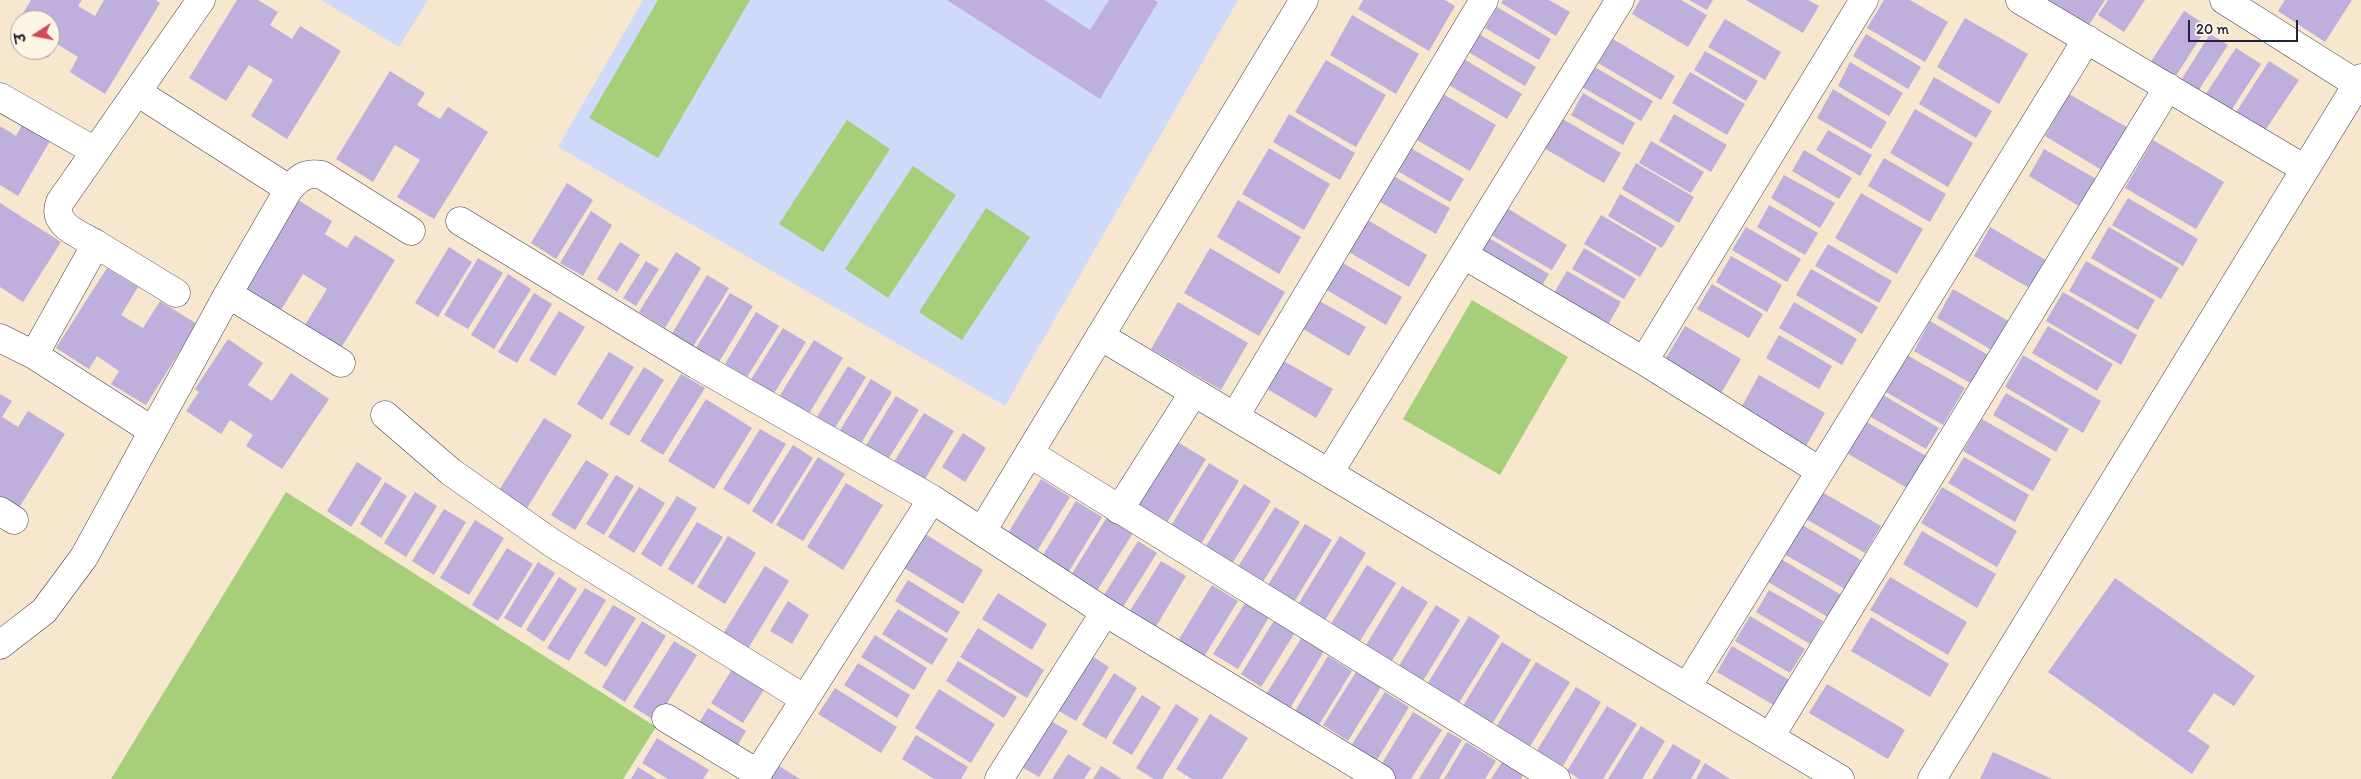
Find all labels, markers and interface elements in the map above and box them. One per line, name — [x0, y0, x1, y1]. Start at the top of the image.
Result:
north arrow — [10, 10, 60, 60]
scale bar — [2191, 10, 2301, 42]
text: 20 m — [2196, 20, 2229, 38]
text: उ — [12, 32, 30, 44]

